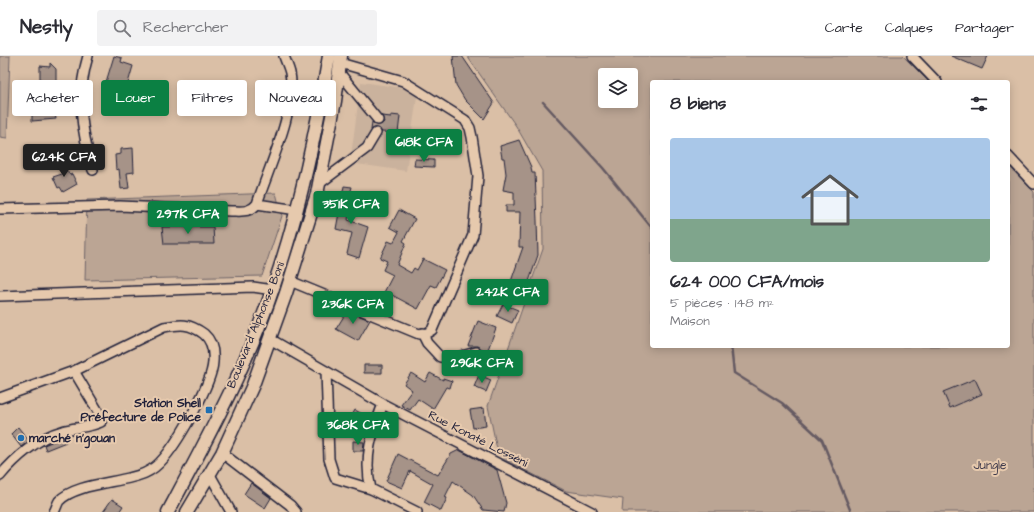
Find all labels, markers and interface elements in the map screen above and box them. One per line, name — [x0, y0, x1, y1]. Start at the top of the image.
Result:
search box — [97, 10, 377, 46]
text: Nestly — [20, 14, 73, 41]
icon: search — [111, 17, 133, 39]
text: Rechercher — [143, 17, 228, 38]
text: Carte — [825, 18, 863, 38]
text: Calques — [885, 18, 933, 38]
text: Partager — [955, 18, 1014, 38]
map controls — [598, 68, 638, 108]
button: layers — [598, 68, 638, 108]
chip: Acheter — [12, 80, 93, 116]
chip: Louer — [101, 80, 169, 116]
chip: Filtres — [177, 80, 247, 116]
chip: Nouveau — [255, 80, 336, 116]
text: 8 biens — [670, 92, 726, 116]
icon: filters — [968, 93, 990, 115]
pin: 618K CFA — [383, 129, 465, 163]
text: 618K CFA — [395, 133, 453, 151]
pin: 624K CFA — [23, 144, 105, 178]
text: 624K CFA — [32, 148, 96, 166]
icon: home — [794, 164, 866, 236]
pin: 351K CFA — [310, 191, 392, 225]
text: 351K CFA — [322, 195, 380, 213]
pin: 297K CFA — [147, 201, 229, 235]
text: 297K CFA — [157, 205, 219, 223]
street label: Boulevard Alphonse Boni — [223, 259, 289, 391]
text: 624 000 CFA/mois — [670, 270, 824, 294]
pin: 242K CFA — [467, 279, 549, 313]
text: 242K CFA — [476, 283, 540, 301]
pin: 236K CFA — [312, 291, 394, 325]
text: 5 pièces · 148 m² — [670, 294, 774, 312]
text: 236K CFA — [322, 295, 384, 313]
text: Maison — [670, 312, 710, 330]
pin: 296K CFA — [441, 350, 523, 384]
text: 296K CFA — [451, 354, 513, 372]
place label: Station Shell Préfecture de Police — [81, 395, 202, 426]
marker: Station Shell Préfecture de Police — [204, 405, 214, 415]
street label: Rue Konaté Losséni — [425, 407, 531, 472]
pin: 368K CFA — [317, 412, 399, 446]
text: 368K CFA — [327, 416, 389, 434]
place label: marché n'gouan — [29, 430, 115, 449]
marker: marché n'gouan — [16, 433, 26, 443]
park label: Jungle — [973, 457, 1007, 475]

